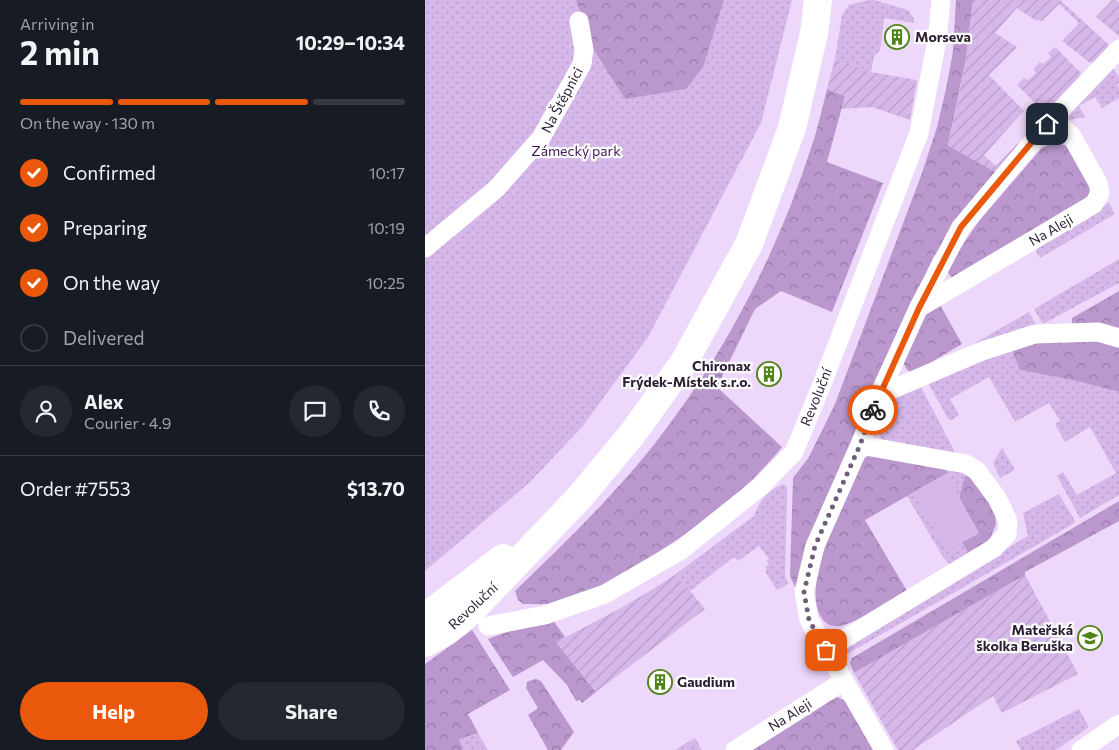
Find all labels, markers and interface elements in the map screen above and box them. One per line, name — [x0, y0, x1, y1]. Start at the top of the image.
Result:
text: Arriving in — [20, 14, 94, 33]
building icon: Morseva — [884, 24, 910, 50]
place label: Morseva — [915, 28, 971, 45]
text: 10:29–10:34 — [296, 31, 405, 54]
text: 2 min — [20, 32, 100, 72]
street label: Na Štěpnici — [537, 64, 586, 136]
pin — [1026, 103, 1068, 145]
icon: home — [1033, 110, 1061, 138]
text: On the way · 130 m — [20, 113, 155, 132]
park label: Zámecký park — [531, 142, 621, 159]
icon: check — [20, 159, 48, 187]
text: Confirmed — [63, 161, 156, 184]
text: 10:17 — [369, 163, 405, 182]
street label: Na Aleji — [1026, 210, 1076, 249]
icon: check — [20, 214, 48, 242]
text: Preparing — [63, 216, 147, 239]
text: 10:19 — [367, 218, 405, 237]
icon: check — [20, 269, 48, 297]
text: On the way — [63, 271, 160, 294]
text: 10:25 — [366, 273, 405, 292]
text: Delivered — [63, 326, 144, 349]
place label: Chironax Frýdek-Místek s.r.o. — [622, 357, 751, 390]
building icon: Chironax Frýdek-Místek s.r.o. — [756, 361, 782, 387]
street label: Revoluční — [796, 365, 835, 428]
button: person — [20, 385, 72, 437]
button: chat — [289, 385, 341, 437]
button: phone — [353, 385, 405, 437]
courier — [848, 385, 898, 435]
text: Alex — [84, 390, 124, 413]
icon: bike — [859, 396, 887, 424]
text: Courier · 4.9 — [84, 413, 171, 432]
text: Order #7553 — [20, 477, 131, 500]
text: $13.70 — [347, 477, 405, 500]
street label: Revoluční — [444, 578, 501, 633]
place label: Mateřská školka Beruška — [976, 621, 1073, 654]
school or university icon: Mateřská školka Beruška — [1077, 625, 1103, 651]
pin — [805, 629, 847, 671]
icon: bag — [812, 636, 840, 664]
building icon: Gaudium — [647, 669, 673, 695]
place label: Gaudium — [677, 673, 735, 690]
button: Help — [20, 682, 208, 740]
button: Share — [218, 682, 405, 740]
street label: Na Aleji — [765, 695, 815, 735]

